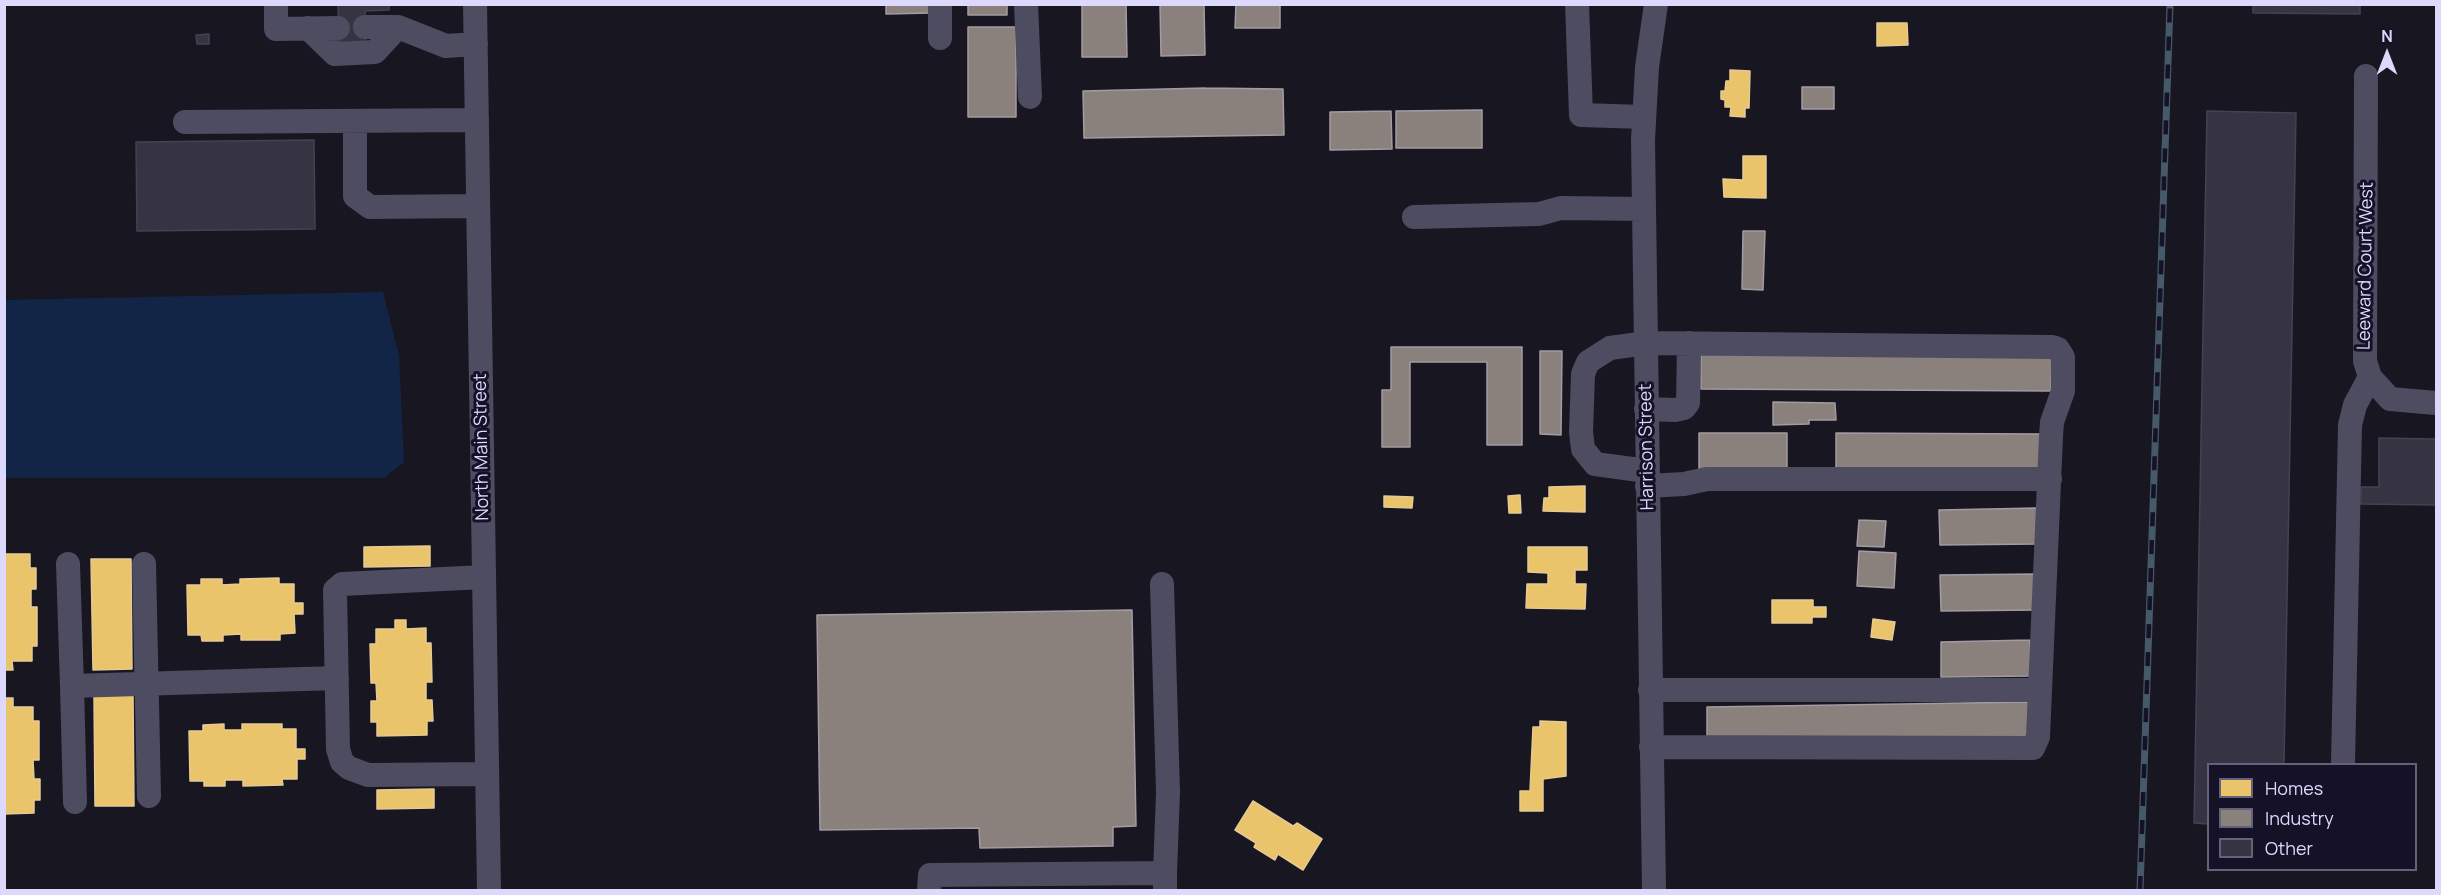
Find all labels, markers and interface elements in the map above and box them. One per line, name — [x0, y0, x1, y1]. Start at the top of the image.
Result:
north arrow — [2357, 24, 2417, 84]
text: N — [2381, 25, 2393, 47]
street label: Leeward Court West — [2354, 182, 2378, 350]
street label: North Main Street — [470, 373, 494, 521]
street label: Harrison Street — [1635, 383, 1659, 511]
legend — [2207, 763, 2417, 871]
text: Homes — [2265, 776, 2323, 800]
text: Industry — [2265, 806, 2334, 830]
text: Other — [2265, 836, 2313, 860]

